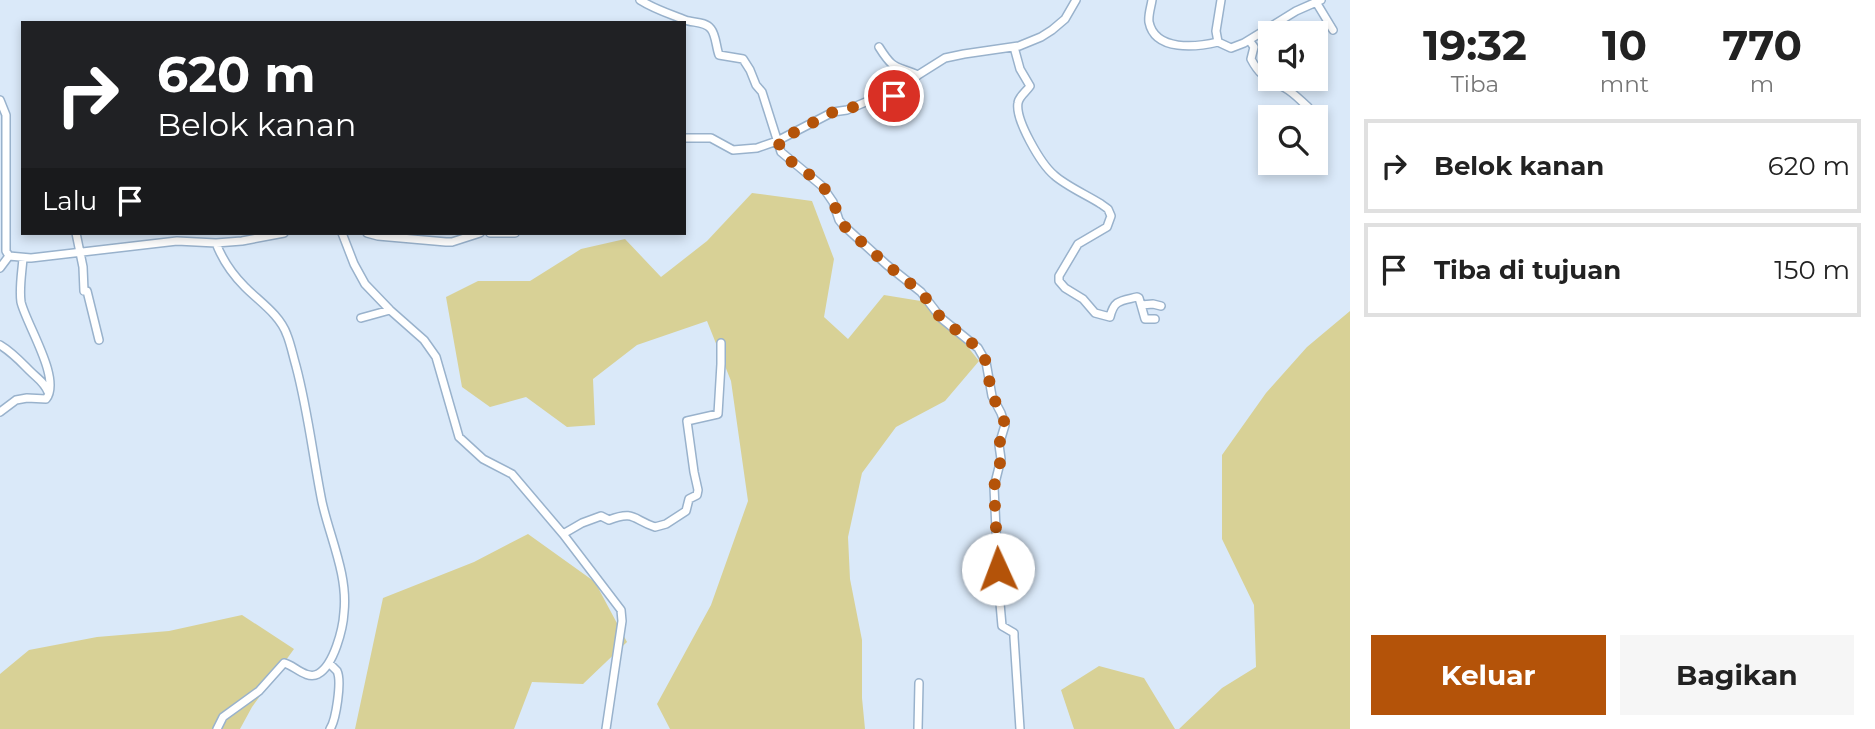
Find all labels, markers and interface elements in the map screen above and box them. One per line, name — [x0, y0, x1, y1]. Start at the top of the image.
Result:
text: 19:32 — [1423, 19, 1527, 71]
text: 10 — [1602, 19, 1647, 71]
text: 770 — [1722, 19, 1802, 71]
map controls — [1258, 21, 1328, 175]
button: sound — [1258, 21, 1328, 91]
text: 620 m — [157, 45, 316, 104]
icon: right — [42, 49, 133, 140]
pin — [864, 66, 924, 126]
text: Tiba — [1451, 70, 1499, 98]
text: mnt — [1600, 70, 1649, 98]
text: m — [1750, 70, 1774, 98]
icon: arrive — [875, 77, 913, 115]
text: Belok kanan — [157, 105, 357, 144]
button: search — [1258, 105, 1328, 175]
icon: right — [1375, 147, 1413, 185]
text: Belok kanan — [1434, 150, 1604, 182]
text: 620 m — [1768, 150, 1850, 182]
icon: arrive — [111, 182, 149, 220]
text: Lalu — [42, 185, 97, 217]
icon: arrive — [1375, 251, 1413, 289]
text: Tiba di tujuan — [1434, 254, 1621, 286]
text: 150 m — [1774, 254, 1850, 286]
position arrow — [961, 532, 1035, 606]
button: Keluar — [1371, 635, 1606, 715]
button: Bagikan — [1620, 635, 1854, 715]

